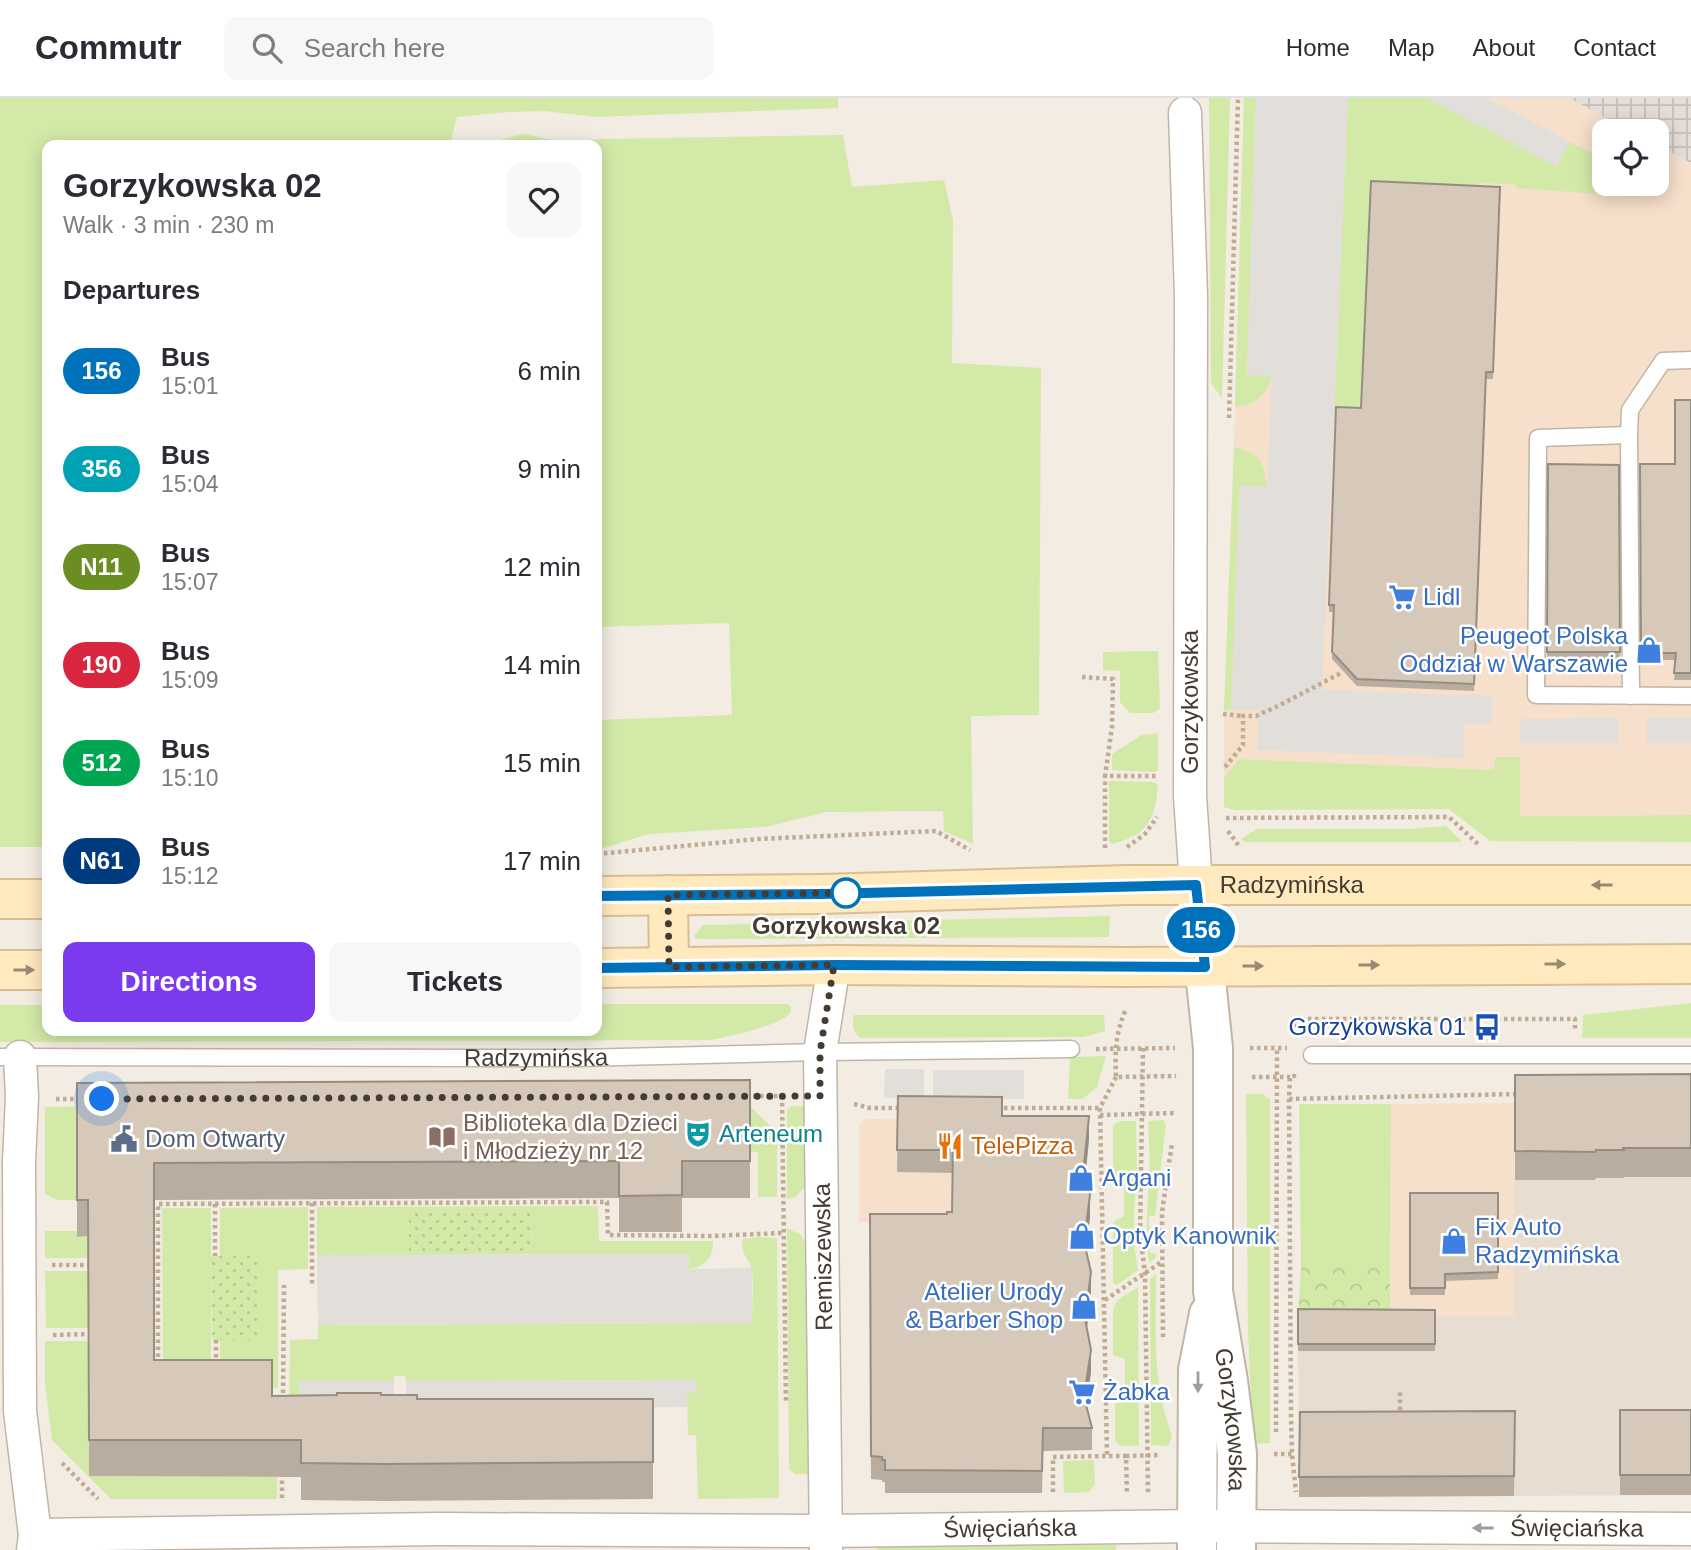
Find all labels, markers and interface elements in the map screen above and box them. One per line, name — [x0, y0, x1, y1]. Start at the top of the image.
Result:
search box — [224, 17, 714, 80]
text: Commutr — [35, 29, 182, 66]
icon: search — [248, 29, 286, 67]
text: Search here — [304, 33, 445, 63]
text: Home — [1286, 34, 1350, 61]
text: Map — [1388, 34, 1435, 61]
text: About — [1473, 34, 1535, 61]
text: Contact — [1573, 34, 1656, 61]
map controls — [1592, 119, 1669, 196]
button: locate — [1592, 119, 1669, 196]
button: heart — [507, 163, 581, 237]
text: Gorzykowska 02 — [63, 167, 322, 204]
text: Walk · 3 min · 230 m — [63, 212, 274, 238]
text: Departures — [63, 275, 200, 305]
text: Bus — [161, 342, 210, 372]
text: 6 min — [517, 356, 581, 386]
text: 156 — [81, 357, 122, 384]
text: 15:01 — [161, 373, 219, 399]
text: Bus — [161, 440, 210, 470]
text: 9 min — [517, 454, 581, 484]
text: 356 — [81, 455, 122, 482]
text: 15:04 — [161, 471, 219, 497]
text: Bus — [161, 538, 210, 568]
text: 12 min — [503, 552, 581, 582]
text: N11 — [80, 553, 123, 580]
text: 15:07 — [161, 569, 219, 595]
supermarket icon: Lidl — [1387, 582, 1417, 612]
place label: Lidl — [1423, 583, 1460, 610]
place label: Peugeot Polska Oddział w Warszawie — [1399, 622, 1629, 677]
street label: Gorzykowska — [1176, 629, 1203, 774]
shop icon: Peugeot Polska Oddział w Warszawie — [1634, 635, 1664, 665]
text: Bus — [161, 636, 210, 666]
text: 14 min — [503, 650, 581, 680]
text: 190 — [81, 651, 122, 678]
text: 15:09 — [161, 667, 219, 693]
text: Bus — [161, 734, 210, 764]
text: 15 min — [503, 748, 581, 778]
text: 512 — [81, 749, 122, 776]
text: 15:10 — [161, 765, 219, 791]
text: Bus — [161, 832, 210, 862]
text: 17 min — [503, 846, 581, 876]
text: N61 — [79, 847, 124, 874]
text: 15:12 — [161, 863, 219, 889]
street label: Radzymińska — [1220, 871, 1365, 898]
marker: Gorzykowska 02 — [831, 878, 861, 908]
one-way arrow — [1591, 879, 1613, 891]
line badge: 156 — [1161, 907, 1241, 953]
place label: Gorzykowska 02 — [752, 912, 940, 939]
text: 156 — [1181, 916, 1221, 943]
button: Directions — [63, 942, 315, 1022]
button: Tickets — [329, 942, 581, 1022]
one-way arrow — [1545, 958, 1567, 970]
one-way arrow — [1358, 959, 1380, 971]
one-way arrow — [1242, 960, 1264, 972]
one-way arrow — [13, 964, 35, 976]
bus stop icon: Gorzykowska 01 — [1472, 1012, 1502, 1042]
place label: Gorzykowska 01 — [1289, 1013, 1466, 1040]
street label: Radzymińska — [464, 1043, 609, 1071]
your location — [84, 1081, 119, 1116]
place label: Biblioteka dla Dzieci i Młodzieży nr 12 — [463, 1109, 678, 1164]
theatre icon: Arteneum — [683, 1119, 713, 1149]
place label: Arteneum — [719, 1120, 823, 1147]
library icon: Biblioteka dla Dzieci i Młodzieży nr 12 — [427, 1122, 457, 1152]
public building icon: Dom Otwarty — [109, 1124, 139, 1154]
place label: Dom Otwarty — [145, 1125, 285, 1152]
restaurant icon: TelePizza — [935, 1131, 965, 1161]
place label: TelePizza — [971, 1132, 1074, 1159]
shop icon: Argani — [1066, 1163, 1096, 1193]
place label: Argani — [1102, 1164, 1171, 1191]
street label: Remiszewska — [808, 1182, 837, 1331]
place label: Fix Auto Radzymińska — [1475, 1213, 1620, 1268]
shop icon: Optyk Kanownik — [1067, 1221, 1097, 1251]
place label: Optyk Kanownik — [1103, 1222, 1277, 1249]
shop icon: Fix Auto Radzymińska — [1439, 1226, 1469, 1256]
place label: Atelier Urody & Barber Shop — [906, 1278, 1063, 1333]
shop icon: Atelier Urody & Barber Shop — [1069, 1291, 1099, 1321]
street label: Gorzykowska — [1210, 1346, 1251, 1492]
one-way arrow — [1192, 1371, 1203, 1393]
supermarket icon: Żabka — [1067, 1377, 1097, 1407]
place label: Żabka — [1103, 1378, 1170, 1405]
street label: Święciańska — [943, 1514, 1077, 1542]
street label: Święciańska — [1510, 1514, 1644, 1542]
one-way arrow — [1472, 1522, 1494, 1534]

